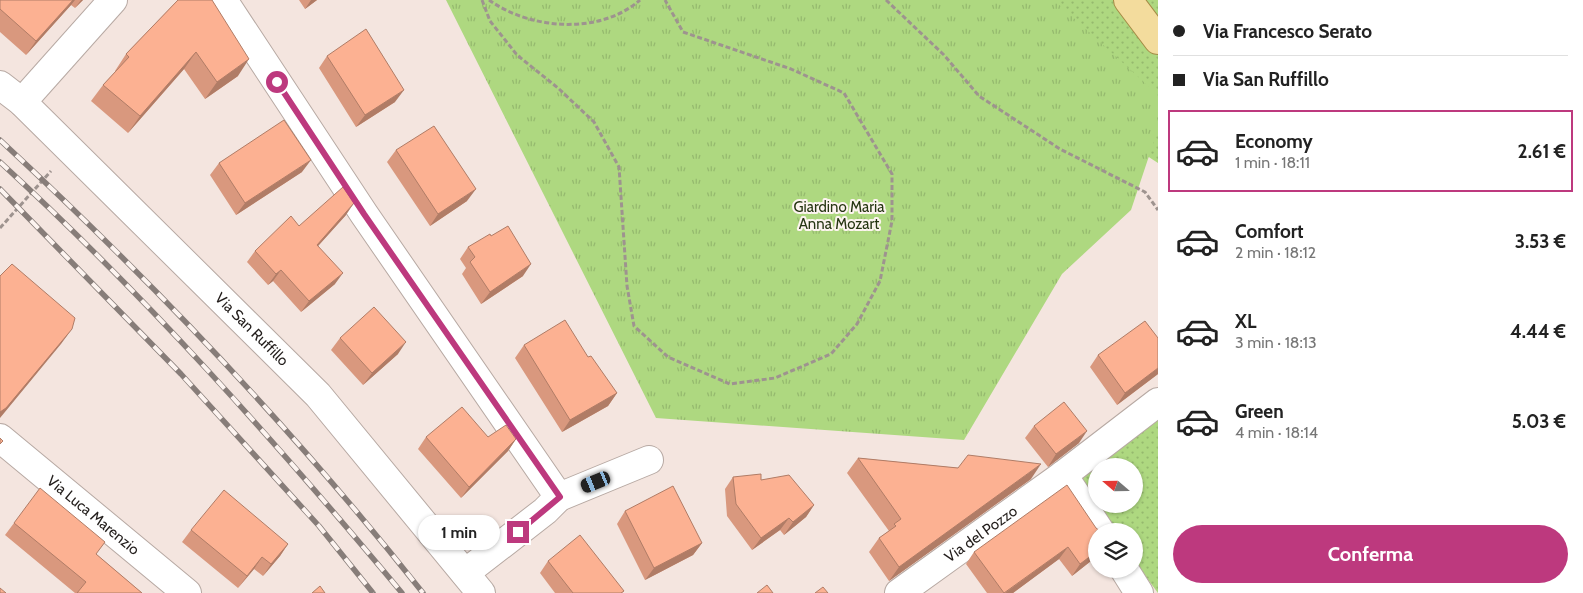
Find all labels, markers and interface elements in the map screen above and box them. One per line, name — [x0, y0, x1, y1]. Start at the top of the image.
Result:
text: Via Francesco Serato — [1203, 20, 1372, 43]
text: Via San Ruffillo — [1203, 68, 1329, 91]
route start — [266, 71, 288, 93]
icon: car — [1175, 129, 1220, 174]
text: Economy — [1235, 130, 1313, 153]
text: 2.61 € — [1518, 140, 1566, 163]
text: 1 min · 18:11 — [1235, 153, 1310, 172]
park label: Giardino Maria Anna Mozart — [794, 198, 885, 233]
icon: car — [1175, 219, 1220, 264]
text: Comfort — [1235, 220, 1304, 243]
text: 3.53 € — [1515, 230, 1566, 253]
text: 2 min · 18:12 — [1235, 243, 1316, 262]
street label: Via San Ruffillo — [211, 289, 292, 370]
icon: car — [1175, 309, 1220, 354]
text: XL — [1235, 310, 1256, 333]
text: 4.44 € — [1510, 320, 1566, 343]
text: 3 min · 18:13 — [1235, 333, 1317, 352]
icon: car — [1175, 399, 1220, 444]
text: Green — [1235, 400, 1284, 423]
text: 5.03 € — [1512, 410, 1566, 433]
text: 4 min · 18:14 — [1235, 423, 1318, 442]
north arrow — [1088, 458, 1142, 512]
map controls — [1088, 458, 1143, 578]
car — [579, 469, 612, 495]
street label: Via Luca Marenzio — [43, 472, 143, 559]
street label: Via del Pozzo — [941, 502, 1021, 566]
callout: 1 min — [418, 514, 500, 550]
route end — [507, 521, 529, 543]
text: 1 min — [441, 523, 477, 542]
button: layers — [1088, 523, 1143, 578]
button: Conferma — [1173, 525, 1568, 583]

